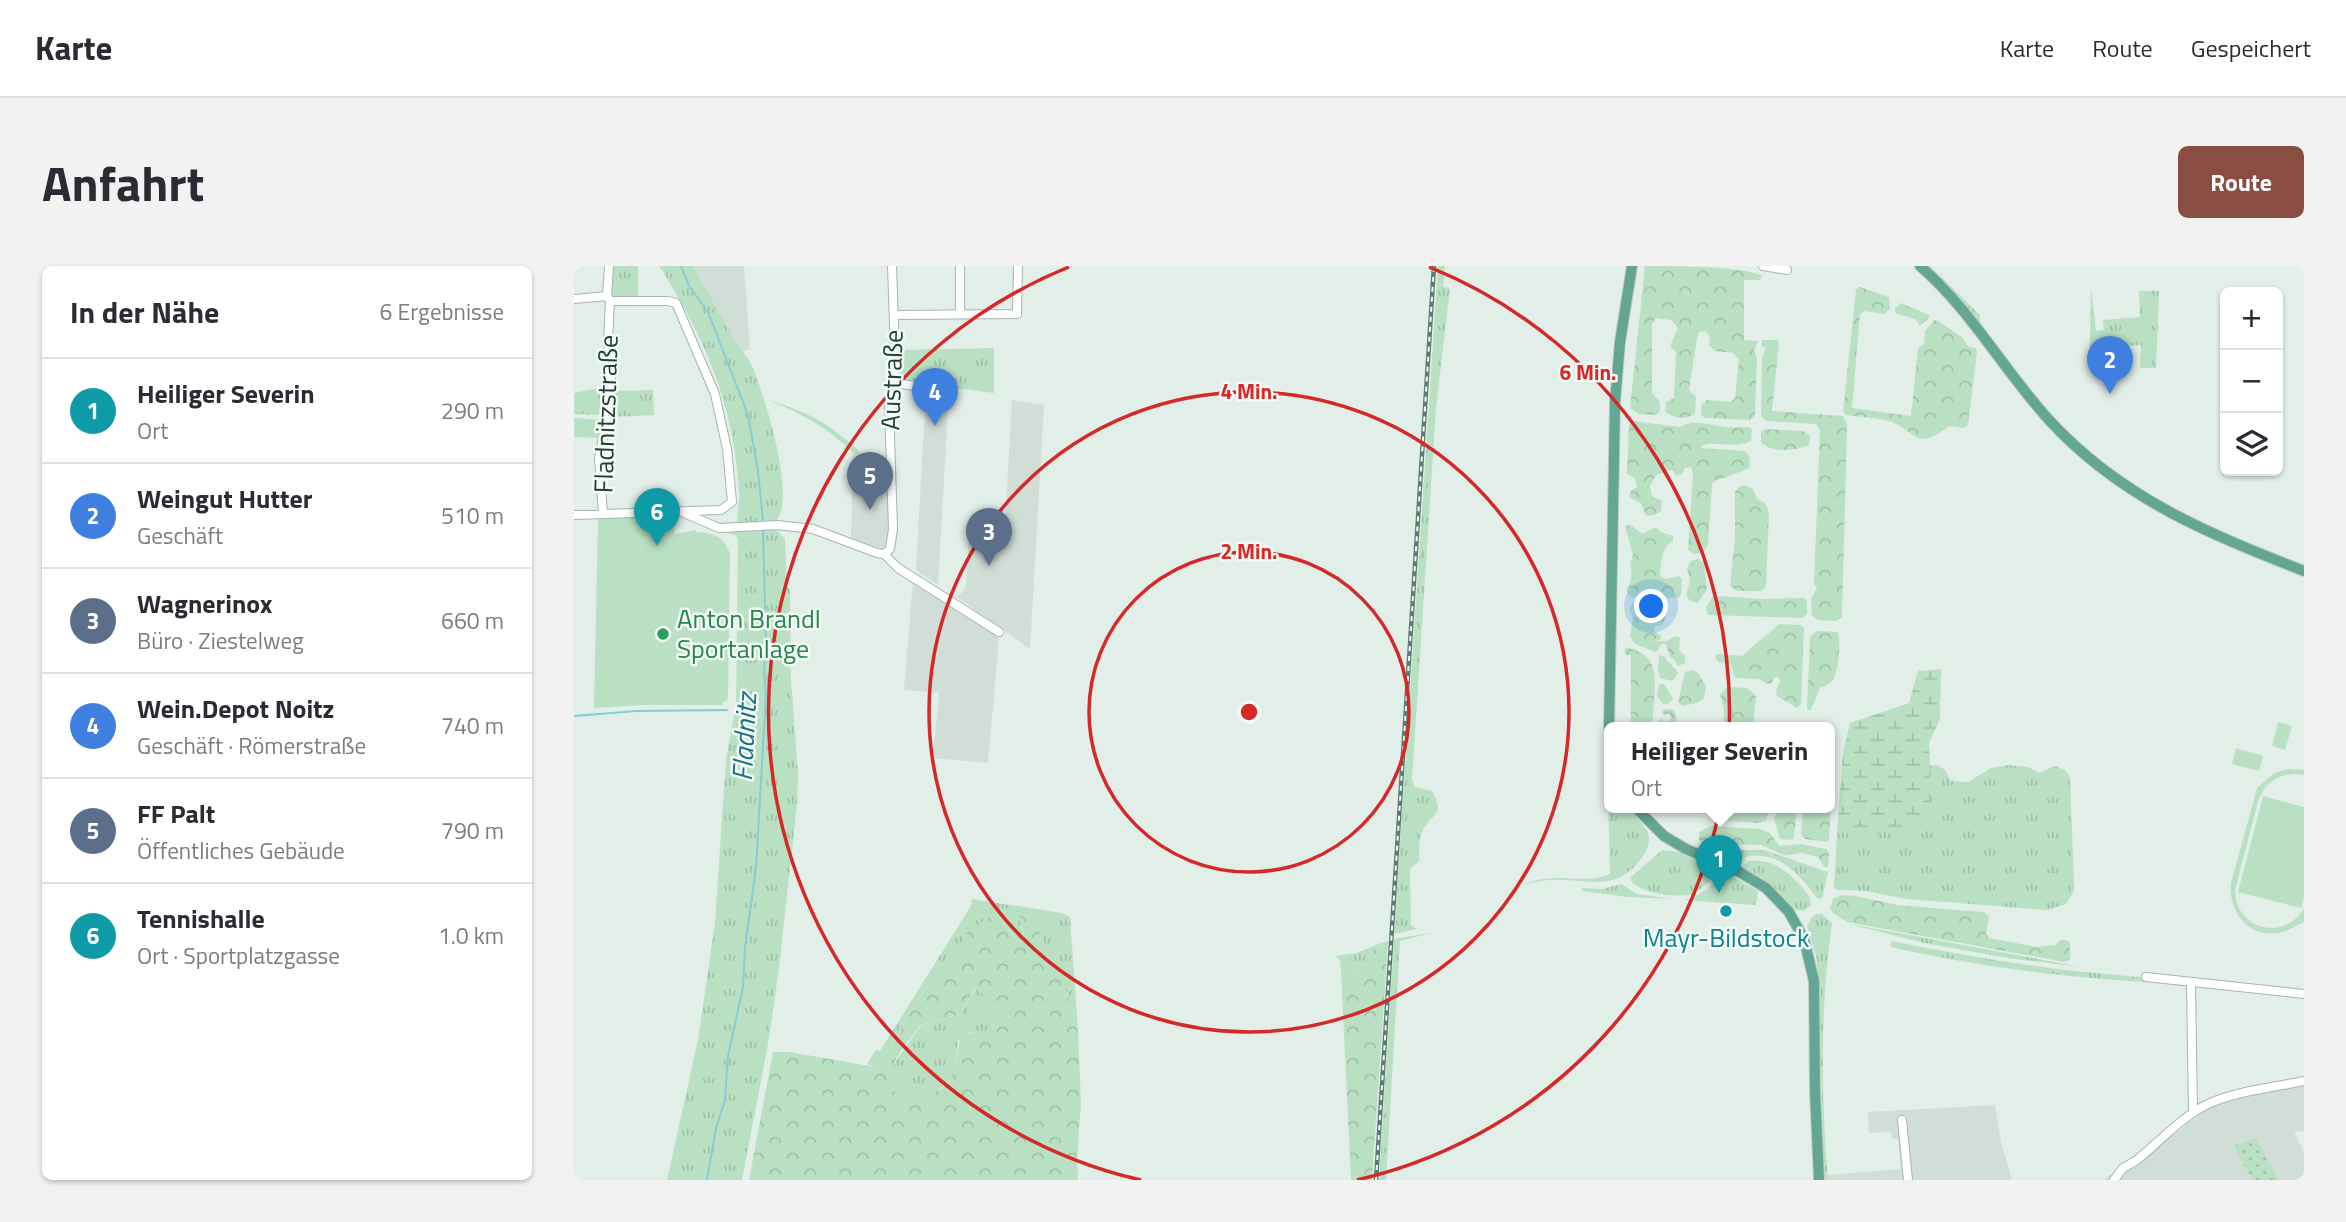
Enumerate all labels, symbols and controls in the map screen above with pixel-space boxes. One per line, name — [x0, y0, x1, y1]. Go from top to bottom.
text: Karte — [35, 23, 112, 73]
text: Karte — [2000, 30, 2054, 66]
text: Route — [2092, 30, 2153, 66]
text: Gespeichert — [2191, 30, 2311, 66]
text: Anfahrt — [42, 145, 204, 220]
button: Route — [2178, 146, 2304, 218]
map controls — [2220, 287, 2283, 476]
button: + — [2220, 287, 2283, 350]
text: In der Nähe — [70, 289, 219, 335]
text: 6 Ergebnisse — [380, 294, 504, 329]
street label: Austraße — [870, 329, 913, 431]
street label: Fladnitzstraße — [583, 334, 628, 494]
pin: 2 — [2087, 336, 2133, 394]
button: − — [2220, 350, 2283, 413]
text: 6 Min. — [1560, 356, 1616, 388]
pin: 4 — [912, 368, 958, 426]
text: Heiliger Severin — [137, 374, 315, 413]
text: 4 Min. — [1221, 375, 1277, 407]
text: 1 — [87, 393, 99, 428]
text: 290 m — [441, 393, 504, 428]
text: Ort — [137, 413, 168, 448]
button: layers — [2220, 413, 2283, 476]
pin: 5 — [847, 452, 893, 510]
text: Weingut Hutter — [137, 479, 312, 518]
pin: 6 — [634, 488, 680, 546]
text: 2 — [87, 498, 99, 533]
text: 510 m — [441, 498, 504, 533]
pin: 3 — [966, 508, 1012, 566]
text: Geschäft — [137, 518, 223, 553]
text: 2 Min. — [1221, 535, 1277, 567]
text: Wagnerinox — [137, 584, 272, 623]
your location — [1634, 589, 1668, 623]
place label: Anton Brandl Sportanlage — [677, 599, 821, 668]
text: 3 — [87, 603, 99, 638]
text: 660 m — [441, 603, 504, 638]
text: Büro · Ziestelweg — [137, 623, 304, 658]
marker: Anton Brandl Sportanlage — [655, 626, 671, 642]
text: Wein.Depot Noitz — [137, 689, 334, 728]
water label: Fladnitz — [720, 690, 767, 782]
centre of rings — [1237, 700, 1261, 724]
text: 4 — [87, 708, 99, 743]
text: 740 m — [441, 708, 504, 743]
popup — [1604, 722, 1835, 813]
text: Geschäft · Römerstraße — [137, 728, 366, 763]
text: Heiliger Severin — [1631, 731, 1808, 770]
text: Ort — [1631, 770, 1662, 805]
text: FF Palt — [137, 794, 215, 833]
text: 5 — [87, 813, 99, 848]
text: 790 m — [441, 813, 504, 848]
text: Öffentliches Gebäude — [137, 833, 345, 868]
pin: 1 — [1696, 835, 1742, 893]
text: Tennishalle — [137, 899, 265, 938]
marker: Mayr-Bildstock — [1718, 903, 1734, 919]
text: 6 — [87, 918, 99, 953]
text: 1.0 km — [438, 918, 504, 953]
place label: Mayr-Bildstock — [1643, 918, 1809, 957]
text: Ort · Sportplatzgasse — [137, 938, 340, 973]

